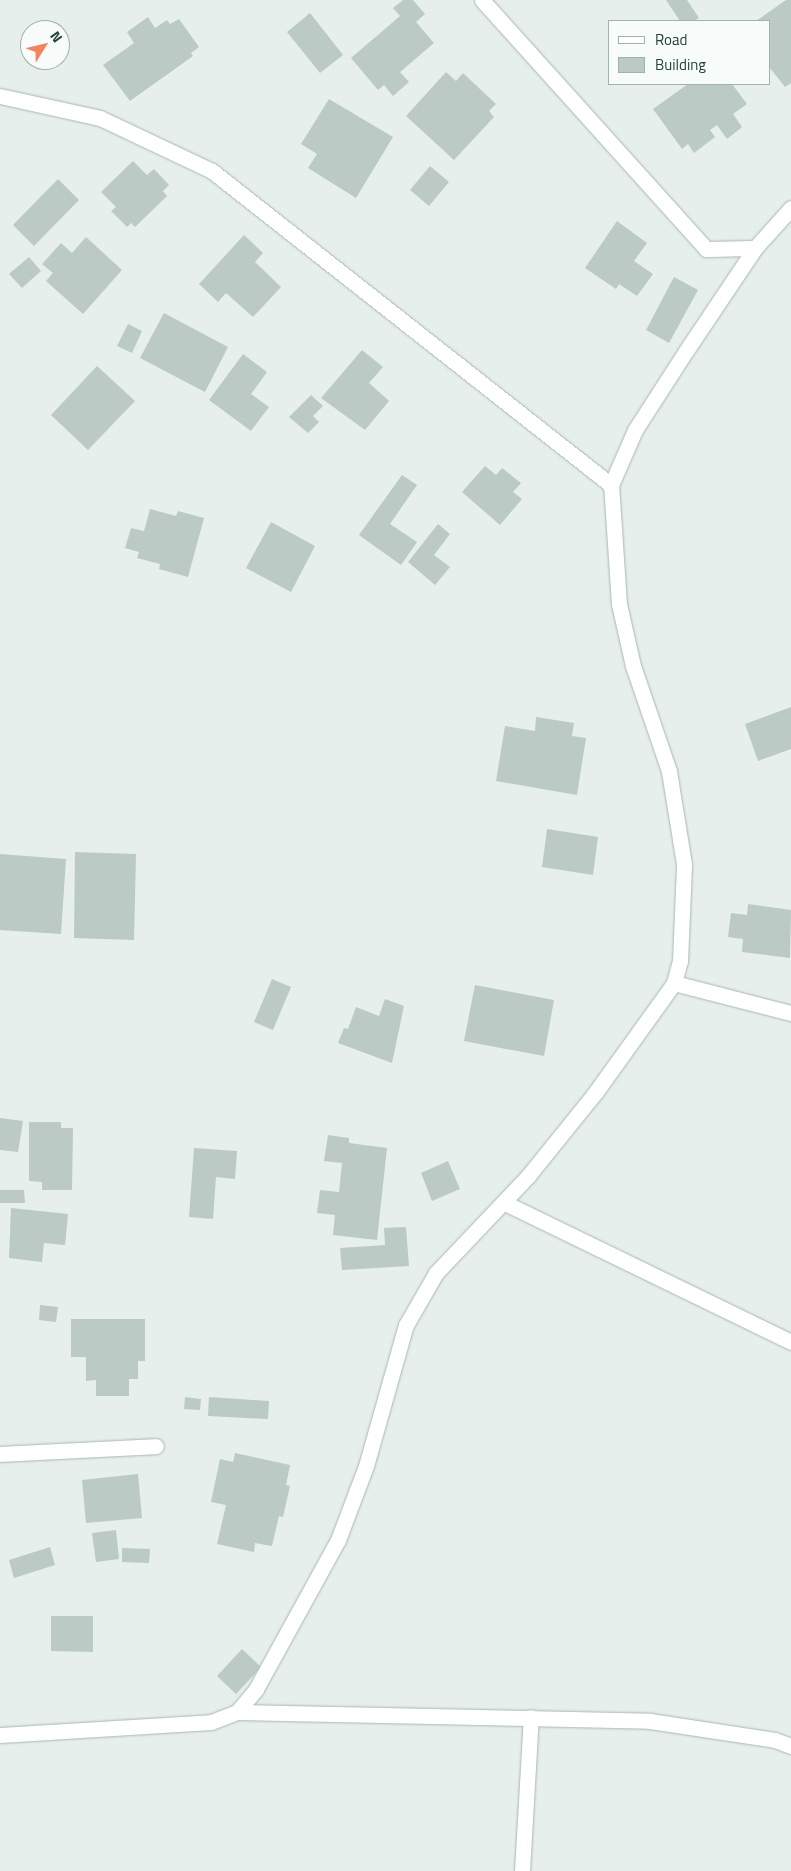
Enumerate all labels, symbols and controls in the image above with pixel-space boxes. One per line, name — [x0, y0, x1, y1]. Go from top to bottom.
north arrow — [20, 20, 70, 70]
legend — [608, 20, 771, 85]
text: N — [45, 26, 68, 47]
text: Road — [655, 28, 687, 51]
text: Building — [655, 53, 706, 76]

